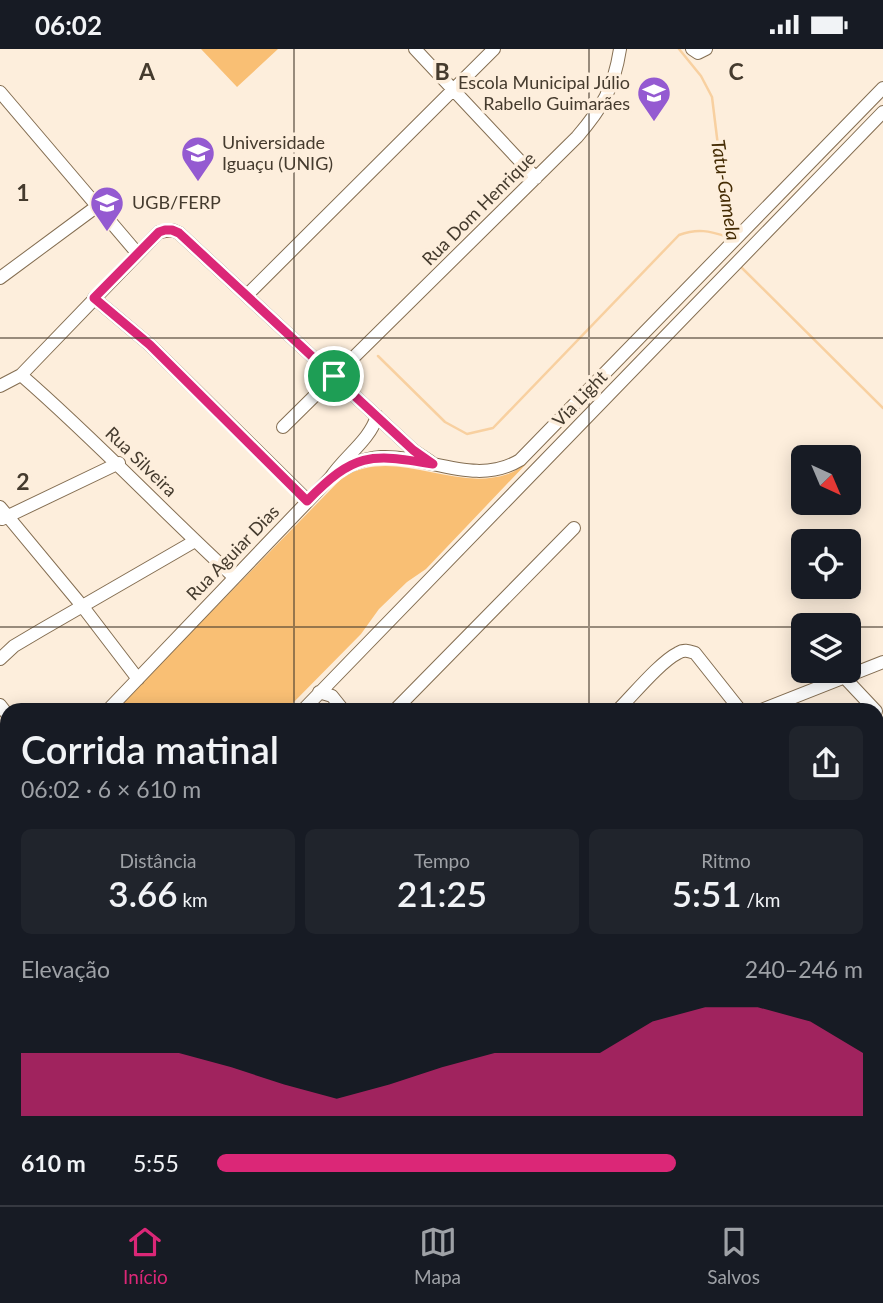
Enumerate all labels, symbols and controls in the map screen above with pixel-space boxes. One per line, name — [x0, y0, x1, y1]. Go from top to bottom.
text: 06:02 — [35, 9, 102, 41]
text: A — [138, 57, 156, 85]
text: B — [434, 57, 450, 85]
text: C — [728, 57, 744, 85]
place label: Escola Municipal Júlio Rabello Guimarães — [458, 71, 630, 114]
school or university icon: Escola Municipal Júlio Rabello Guimarães — [635, 74, 673, 123]
place label: Universidade Iguaçu (UNIG) — [222, 131, 333, 174]
school or university icon: Universidade Iguaçu (UNIG) — [179, 134, 217, 183]
water label: Tatu-Gamela — [707, 138, 746, 242]
street label: Rua Dom Henrique — [417, 147, 540, 270]
text: 1 — [16, 178, 30, 206]
school or university icon: UGB/FERP — [88, 184, 126, 233]
place label: UGB/FERP — [132, 191, 221, 213]
pin — [304, 346, 364, 406]
icon: arrive — [315, 357, 353, 395]
street label: Via Light — [547, 365, 612, 431]
street label: Rua Silveira — [101, 422, 182, 501]
north arrow — [791, 445, 861, 515]
map controls — [791, 445, 861, 683]
text: 2 — [16, 467, 30, 495]
street label: Rua Aguiar Dias — [181, 500, 283, 605]
button: locate — [791, 529, 861, 599]
button: layers — [791, 613, 861, 683]
text: Corrida matinal — [21, 726, 279, 772]
button: share — [789, 726, 863, 800]
text: 06:02 · 6 × 610 m — [21, 775, 201, 803]
text: Distância — [120, 849, 196, 872]
text: Tempo — [414, 849, 470, 872]
text: Ritmo — [701, 849, 751, 872]
text: 3.66 — [108, 872, 178, 914]
text: 21:25 — [397, 872, 487, 914]
text: 5:51 — [672, 872, 742, 914]
text: km — [178, 888, 208, 911]
text: /km — [742, 888, 780, 911]
text: Elevação — [21, 955, 110, 983]
text: 240–246 m — [745, 955, 863, 983]
text: 610 m — [21, 1149, 86, 1177]
text: 5:55 — [133, 1149, 179, 1177]
tab: Início — [123, 1223, 168, 1288]
tab: Mapa — [414, 1223, 461, 1288]
tab: Salvos — [707, 1223, 760, 1288]

